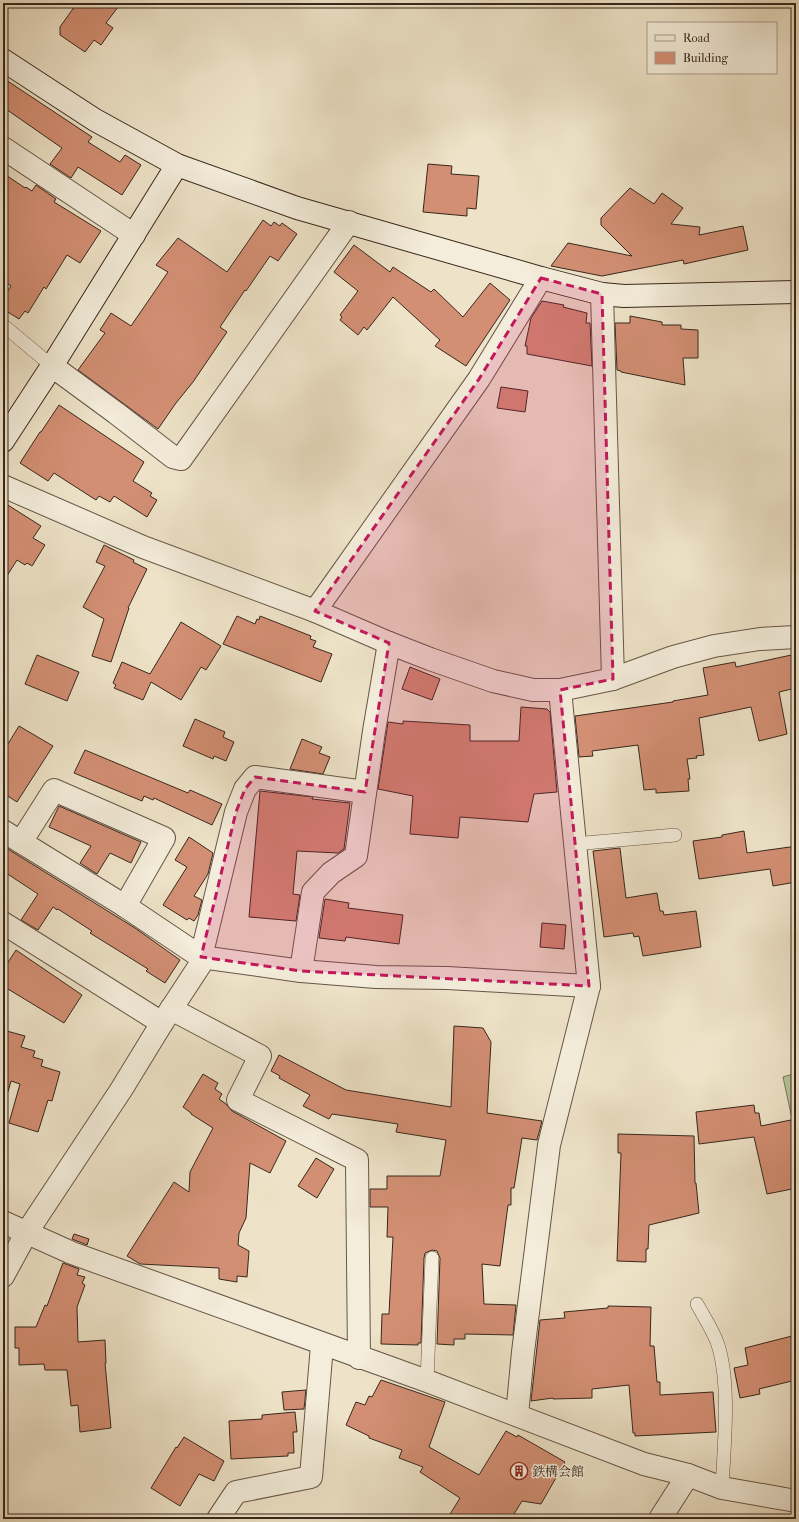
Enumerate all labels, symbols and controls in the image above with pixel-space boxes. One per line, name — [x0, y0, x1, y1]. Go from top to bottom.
legend — [647, 22, 777, 74]
text: Road — [683, 31, 710, 45]
text: Building — [683, 51, 728, 65]
building icon: 鉄構会館 — [509, 1461, 529, 1481]
place label: 鉄構会館 — [532, 1464, 584, 1479]

